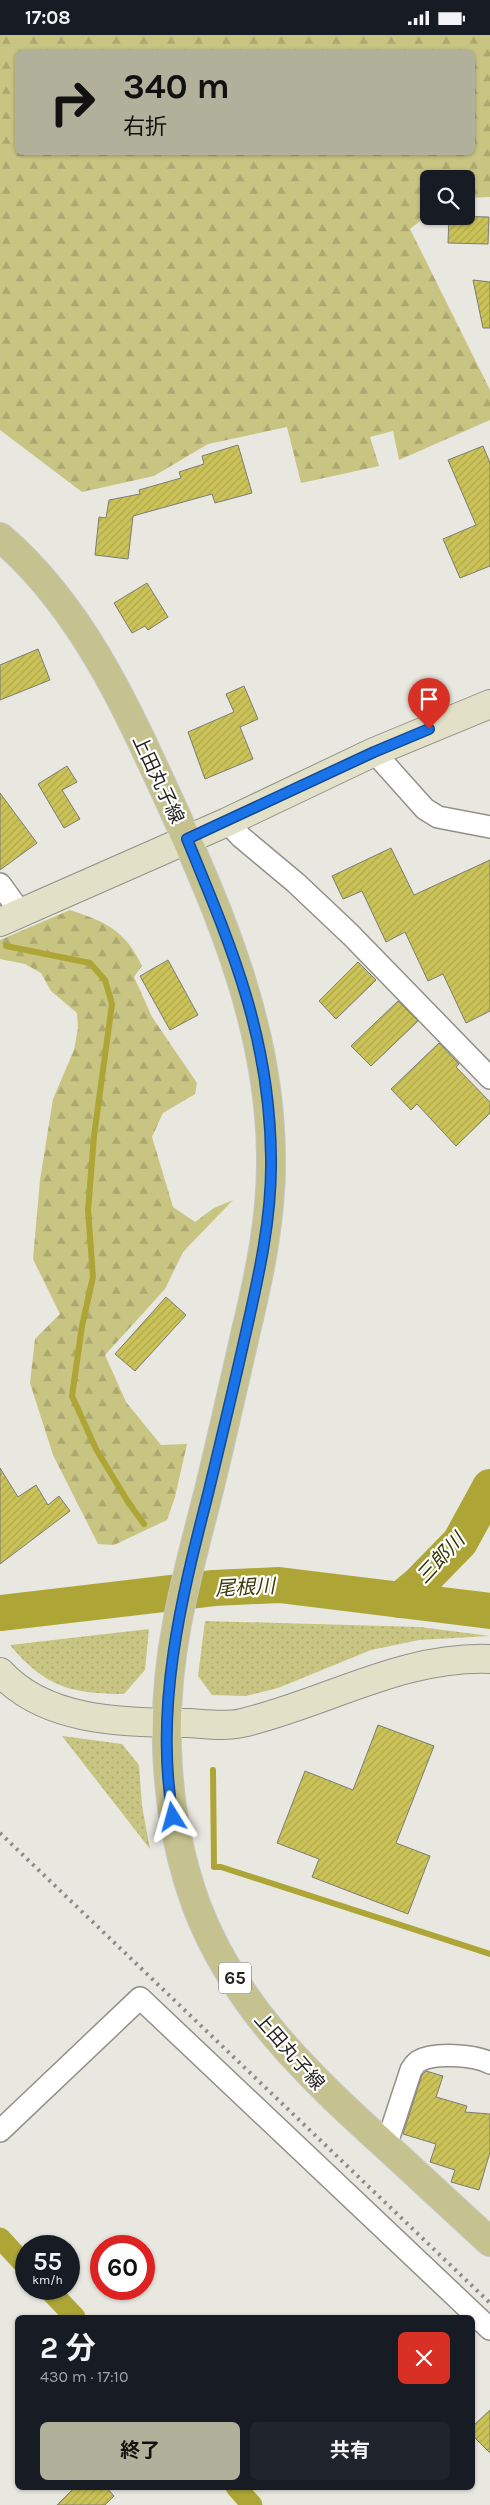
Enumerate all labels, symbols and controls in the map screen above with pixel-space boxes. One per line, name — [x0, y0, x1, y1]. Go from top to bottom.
text: 17:08 — [25, 7, 71, 29]
text: 340 m — [123, 66, 230, 107]
icon: right — [40, 70, 105, 135]
text: 右折 — [123, 114, 167, 140]
map controls — [420, 170, 475, 225]
button: search — [420, 170, 475, 225]
pin — [408, 678, 450, 729]
icon: arrive — [415, 685, 443, 713]
street label: 上田丸子線 — [128, 732, 188, 827]
water label: 三郎川 — [411, 1527, 471, 1588]
water label: 尾根川 — [214, 1574, 278, 1601]
position arrow — [146, 1790, 198, 1842]
road number: 65 — [219, 1963, 251, 1994]
street label: 上田丸子線 — [250, 2009, 329, 2095]
speed limit sign: 60 — [90, 2235, 155, 2300]
text: 55 — [33, 2247, 62, 2276]
text: km/h — [32, 2273, 63, 2287]
text: 2 分 — [40, 2330, 96, 2366]
button: close — [398, 2332, 450, 2384]
text: 430 m · 17:10 — [40, 2367, 128, 2386]
button: 終了 — [40, 2422, 240, 2480]
button: 共有 — [250, 2422, 450, 2480]

